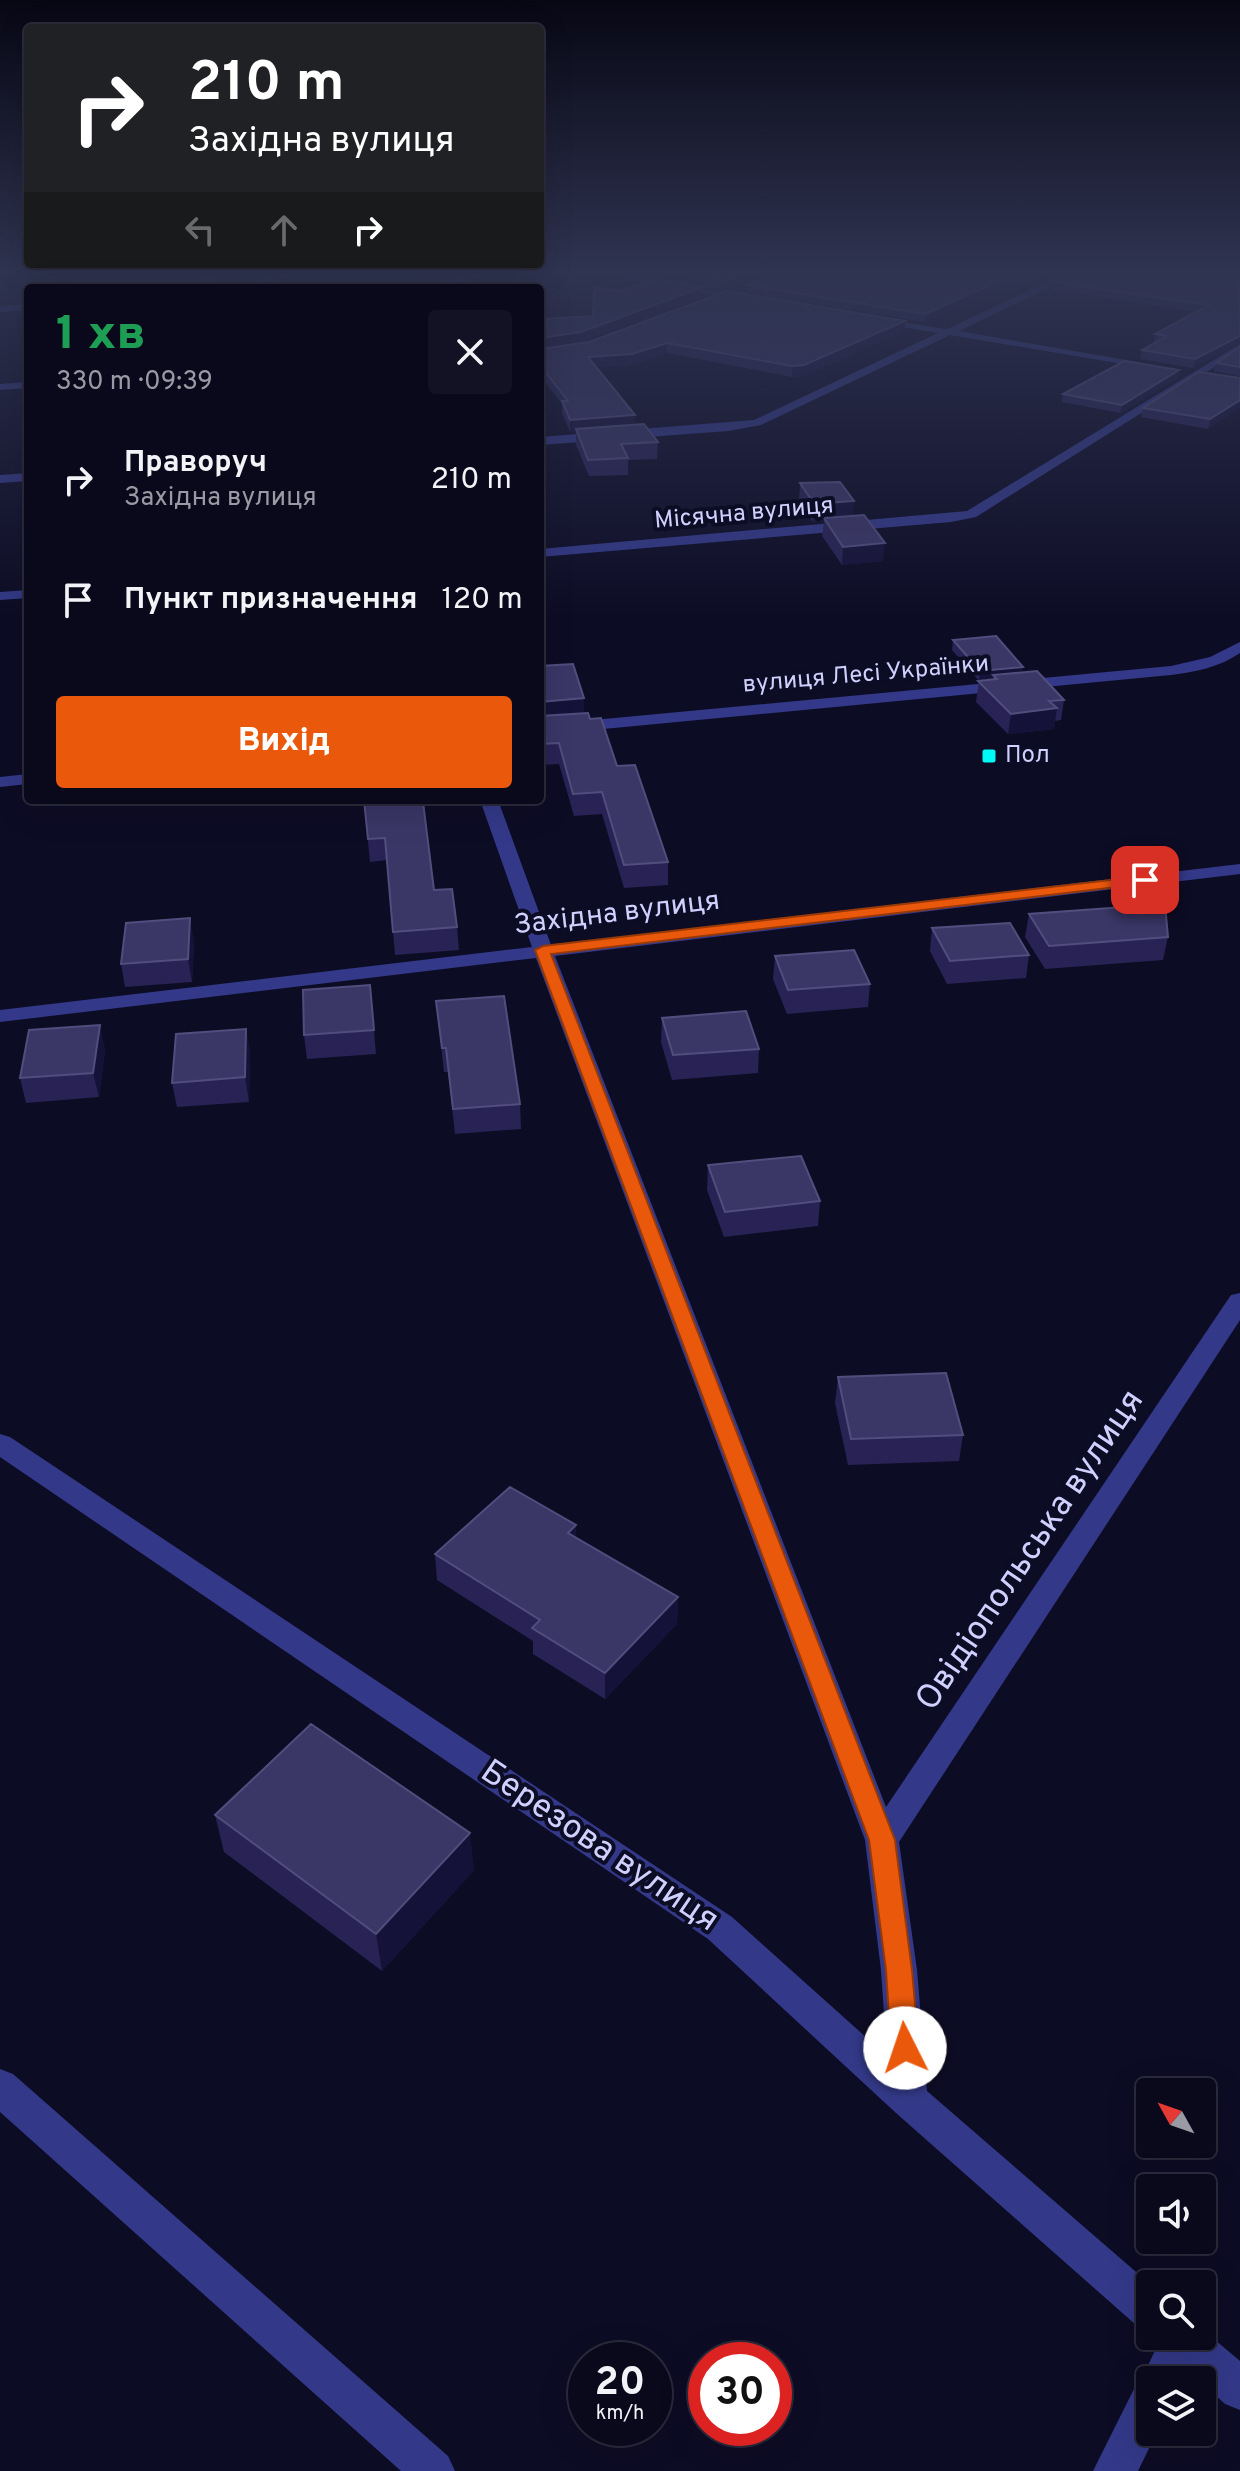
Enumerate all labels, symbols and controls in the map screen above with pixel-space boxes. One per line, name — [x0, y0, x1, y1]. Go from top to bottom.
text: 210 m — [188, 50, 345, 120]
icon: right — [56, 56, 160, 160]
text: Західна вулиця — [188, 119, 455, 165]
icon: left — [178, 208, 222, 252]
icon: ahead — [262, 208, 306, 252]
icon: right — [346, 208, 390, 252]
text: 1 хв — [56, 306, 146, 366]
button: close — [428, 310, 512, 394]
text: 330 m · 09:39 — [56, 366, 213, 399]
text: Праворуч — [124, 445, 267, 482]
icon: right — [56, 458, 100, 502]
text: 210 m — [431, 462, 512, 499]
text: Західна вулиця — [124, 482, 317, 515]
street label: Місячна вулиця — [653, 491, 835, 537]
icon: arrive — [56, 578, 100, 622]
text: Пункт призначення — [124, 582, 417, 619]
text: 120 m — [441, 582, 523, 619]
street label: вулиця Лесі Українки — [742, 649, 990, 701]
button: Вихід — [56, 696, 512, 788]
place label: Пол — [1005, 741, 1050, 771]
marker: Пол — [980, 747, 998, 765]
pin — [1111, 846, 1179, 914]
icon: arrive — [1123, 858, 1167, 902]
street label: Західна вулиця — [512, 883, 722, 945]
street label: Овідіопольська вулиця — [907, 1382, 1155, 1720]
street label: Березова вулиця — [472, 1751, 726, 1943]
position arrow — [863, 2006, 947, 2090]
north arrow — [1136, 2078, 1216, 2158]
map controls — [1136, 2078, 1216, 2446]
button: sound — [1136, 2174, 1216, 2254]
button: search — [1136, 2270, 1216, 2350]
speed limit sign: 30 — [688, 2342, 792, 2446]
text: 20 — [595, 2359, 645, 2409]
button: layers — [1136, 2366, 1216, 2446]
text: km/h — [596, 2401, 644, 2427]

